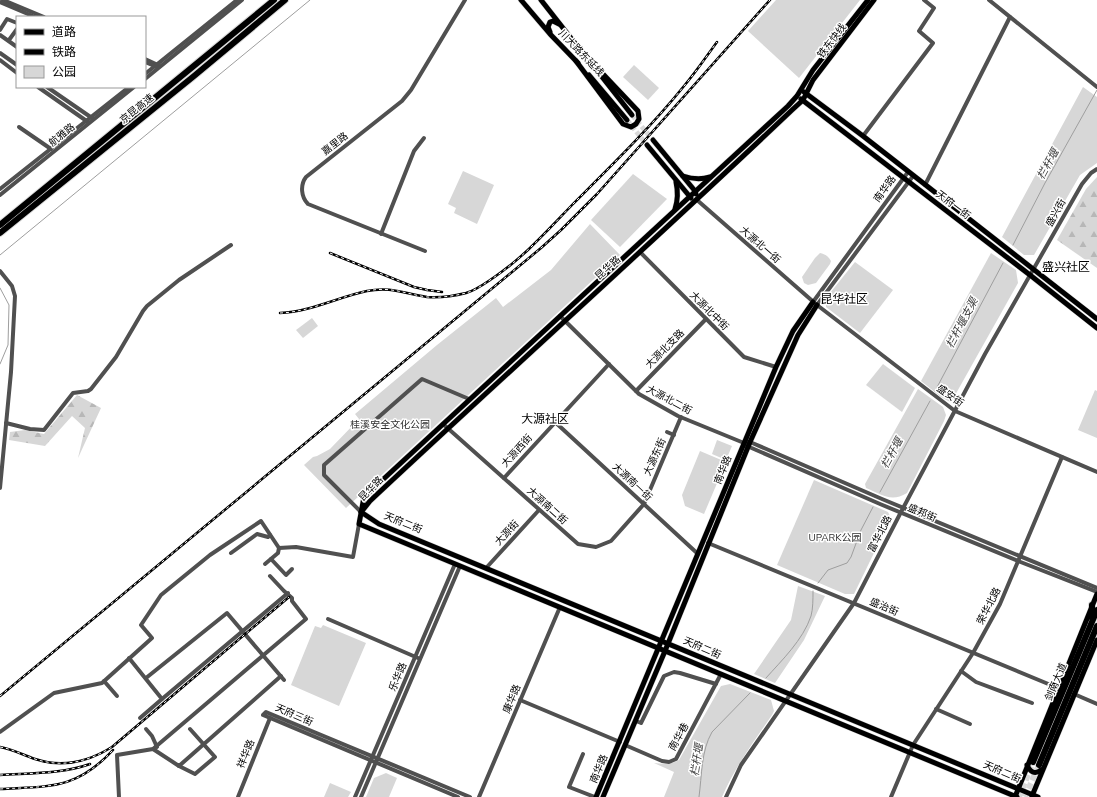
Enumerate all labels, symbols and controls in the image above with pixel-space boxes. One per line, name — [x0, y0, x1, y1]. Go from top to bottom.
legend — [16, 16, 146, 88]
street label: 铁东快线 — [814, 21, 850, 61]
text: 道路 — [52, 24, 76, 40]
street label: 川大路东延线 — [555, 27, 607, 79]
text: 铁路 — [52, 44, 76, 60]
text: 公园 — [52, 64, 76, 80]
street label: 京昆高速 — [117, 91, 157, 127]
street label: 航雅路 — [46, 120, 78, 150]
street label: 嘉里路 — [319, 129, 351, 159]
water label: 栏杆堰 — [1033, 144, 1064, 182]
street label: 南华路 — [871, 173, 899, 205]
street label: 天府一街 — [933, 187, 973, 223]
street label: 盛兴街 — [1043, 196, 1069, 230]
street label: 大源北一街 — [737, 223, 783, 267]
street label: 昆华路 — [592, 253, 624, 283]
district label: 盛兴社区 — [1042, 259, 1090, 275]
street label: 大源北中街 — [686, 288, 732, 334]
district label: 昆华社区 — [820, 291, 868, 307]
water label: 栏杆堰支渠 — [942, 293, 982, 351]
street label: 大源北支路 — [642, 326, 688, 372]
street label: 大源北二街 — [644, 382, 694, 418]
street label: 盛安街 — [934, 382, 966, 410]
district label: 大源社区 — [521, 411, 569, 427]
park label: 桂溪安全文化公园 — [350, 418, 430, 432]
street label: 大源西街 — [498, 431, 536, 471]
water label: 栏杆堰 — [877, 433, 908, 471]
street label: 大源东街 — [640, 436, 670, 478]
street label: 南华路 — [711, 453, 735, 487]
street label: 大源南一街 — [609, 460, 655, 504]
street label: 昆华路 — [356, 473, 386, 505]
street label: 大源南二街 — [524, 484, 570, 528]
street label: 盛邦街 — [905, 501, 939, 525]
street label: 天府二街 — [382, 509, 424, 537]
street label: 富华北路 — [865, 513, 895, 555]
street label: 大源街 — [492, 517, 522, 549]
park label: UPARK公园 — [808, 531, 862, 545]
street label: 荣华北路 — [974, 585, 1004, 627]
street label: 盛治街 — [867, 595, 901, 619]
street label: 天府二街 — [681, 634, 723, 662]
street label: 乐华路 — [386, 660, 410, 694]
street label: 剑南大道 — [1042, 661, 1070, 703]
street label: 康华路 — [500, 682, 524, 716]
street label: 天府三街 — [273, 701, 315, 729]
street label: 南华巷 — [666, 720, 692, 754]
street label: 祥华路 — [234, 737, 258, 771]
water label: 栏杆堰 — [687, 741, 707, 777]
street label: 南华路 — [587, 752, 611, 786]
street label: 天府二街 — [981, 758, 1023, 786]

